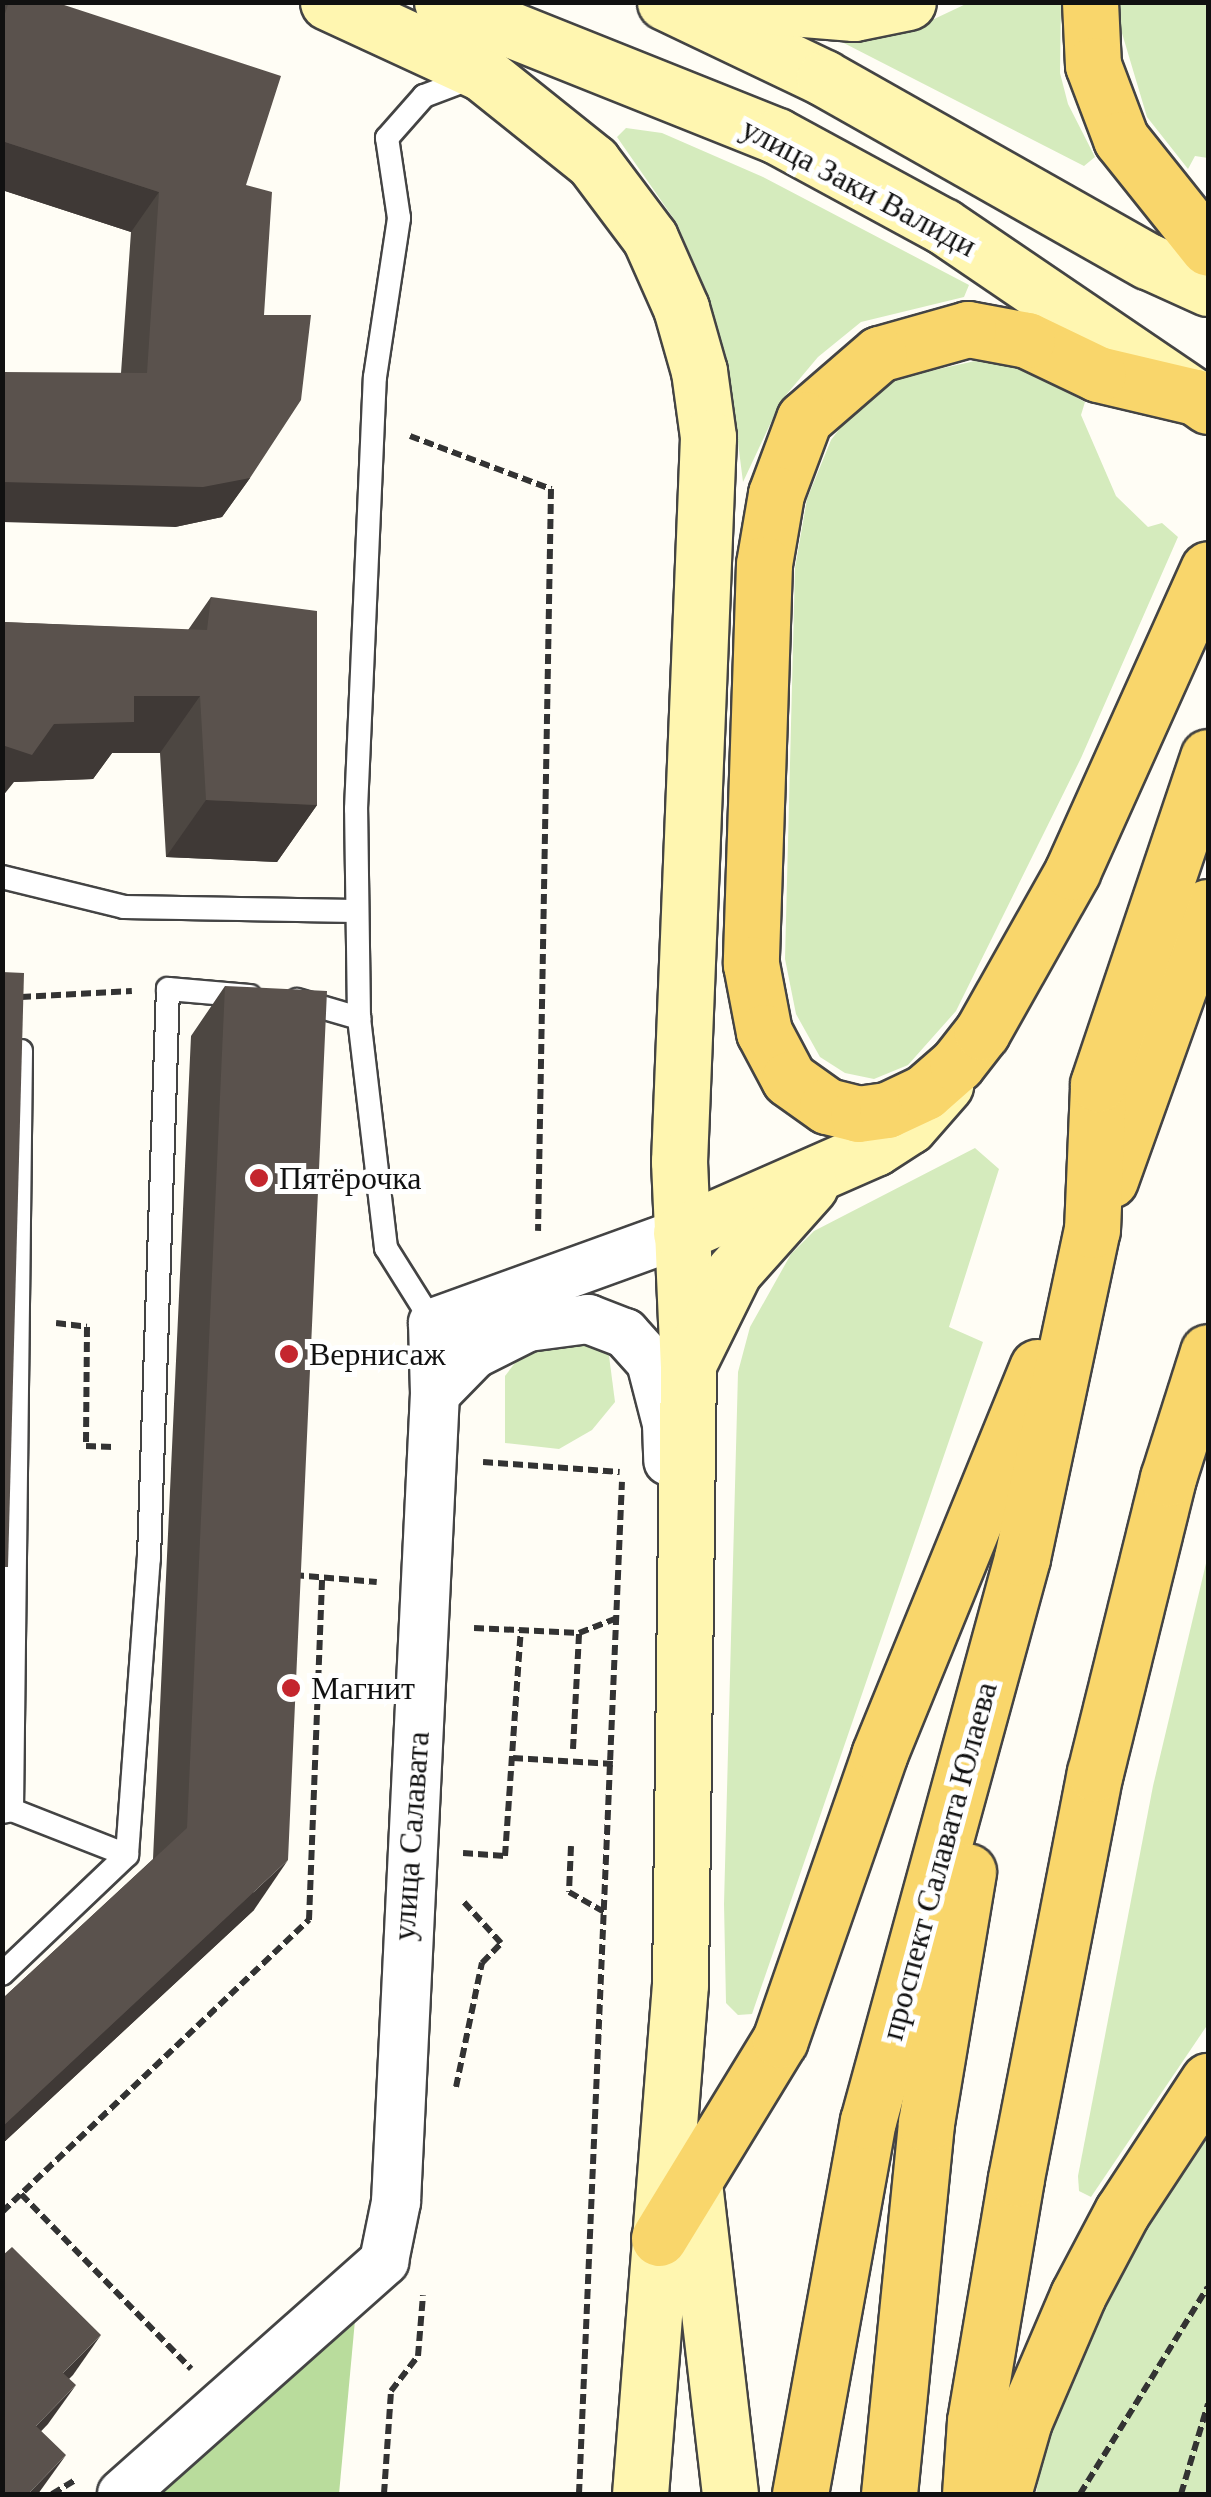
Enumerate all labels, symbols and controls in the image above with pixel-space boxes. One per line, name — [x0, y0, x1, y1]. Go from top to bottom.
street label: улица Заки Валиди — [735, 109, 983, 265]
place label: Пятёрочка — [279, 1159, 422, 1197]
marker: Пятёрочка — [248, 1167, 270, 1189]
place label: Вернисаж — [309, 1335, 446, 1373]
marker: Вернисаж — [278, 1343, 300, 1365]
place label: Магнит — [311, 1669, 415, 1707]
marker: Магнит — [280, 1677, 302, 1699]
street label: проспект Салавата Юлаева — [873, 1678, 1005, 2044]
street label: улица Салавата — [385, 1730, 437, 1942]

